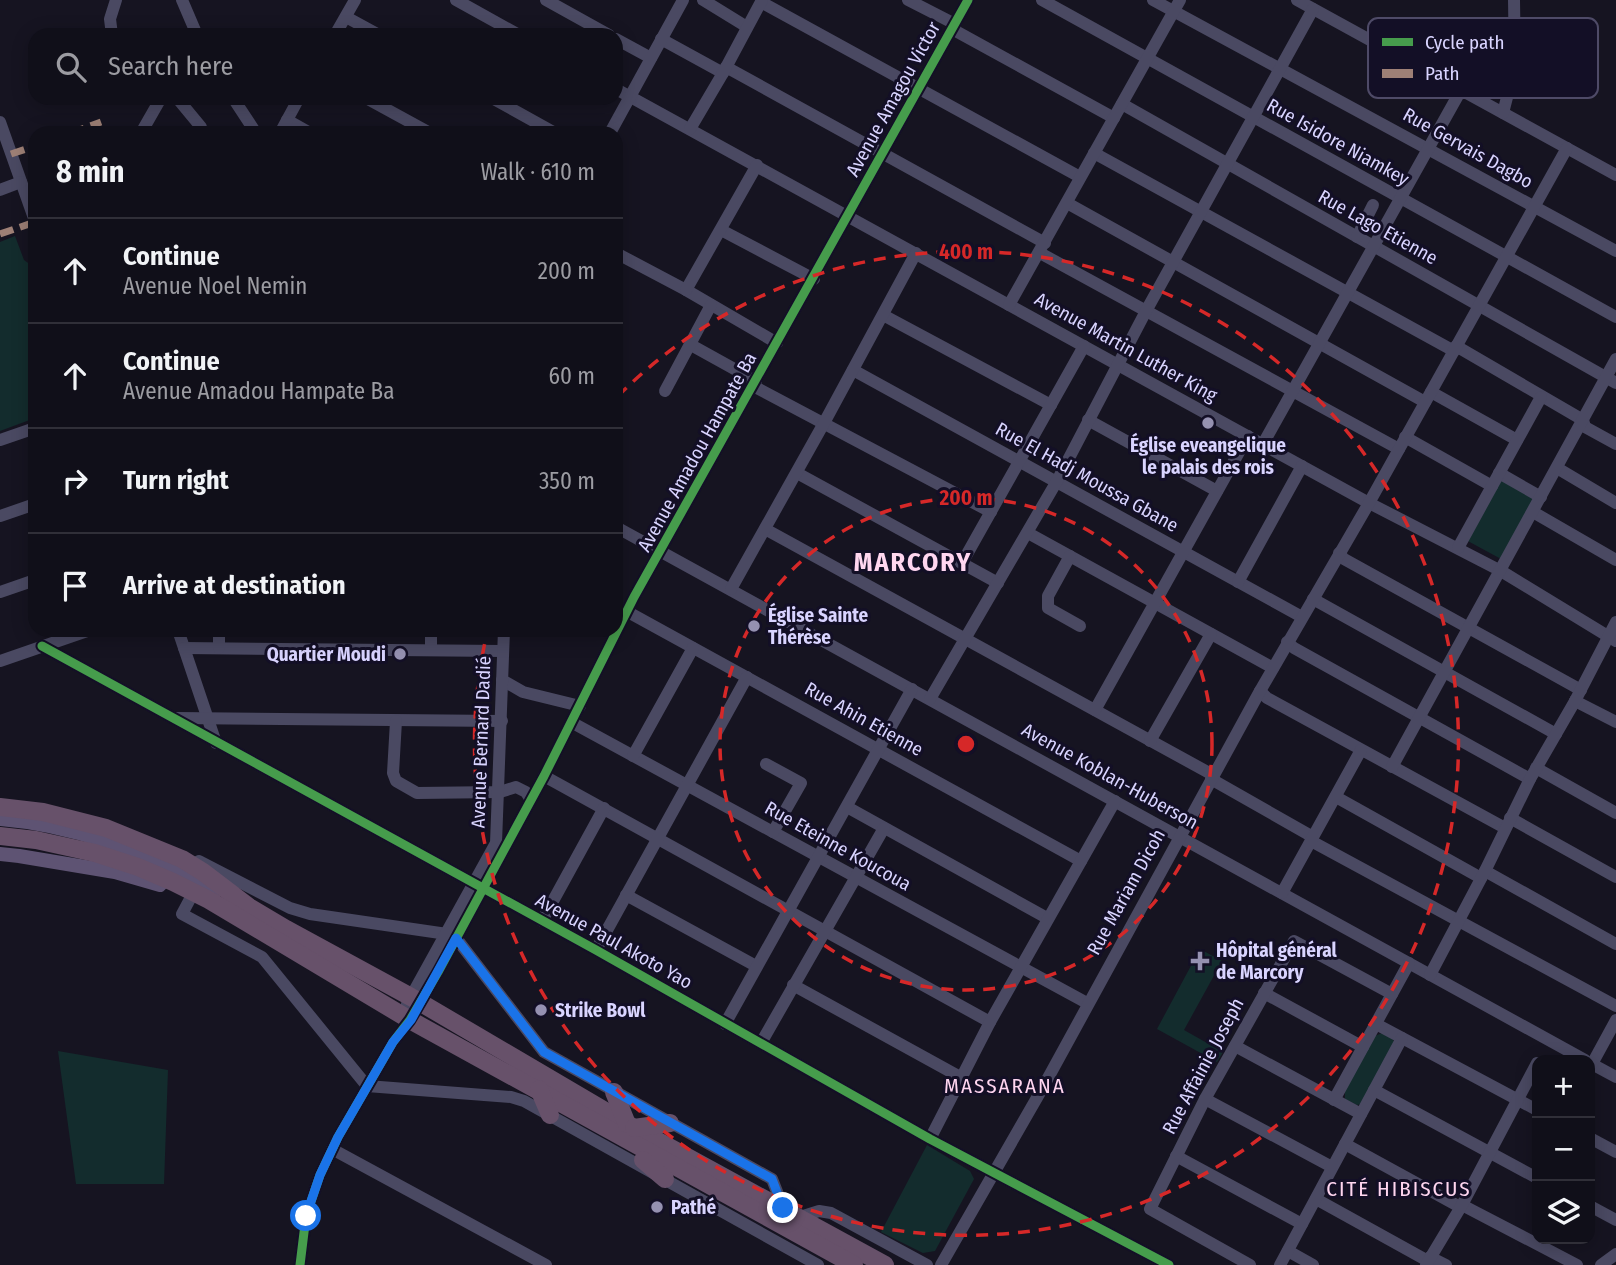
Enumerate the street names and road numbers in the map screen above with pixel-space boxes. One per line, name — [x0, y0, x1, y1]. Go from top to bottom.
street label: Avenue Amagou Victor — [841, 17, 945, 180]
street label: Rue Isidore Niamkey — [1263, 93, 1413, 191]
street label: Rue Gervais Dagbo — [1399, 103, 1537, 193]
street label: Rue Lago Etienne — [1314, 185, 1442, 269]
street label: Avenue Martin Luther King — [1031, 287, 1221, 407]
street label: Avenue Amadou Hampate Ba — [633, 348, 761, 556]
street label: Rue El Hadj Moussa Gbane — [992, 417, 1182, 537]
street label: Avenue Bernard Dadié — [466, 655, 496, 829]
street label: Rue Ahin Etienne — [801, 677, 927, 761]
street label: Avenue Koblan-Huberson — [1018, 718, 1202, 834]
street label: Rue Eteinne Koucoua — [761, 796, 915, 896]
street label: Rue Mariam Dicoh — [1082, 825, 1170, 959]
street label: Avenue Paul Akoto Yao — [532, 888, 696, 994]
street label: Rue Affainie Joseph — [1157, 994, 1249, 1138]

